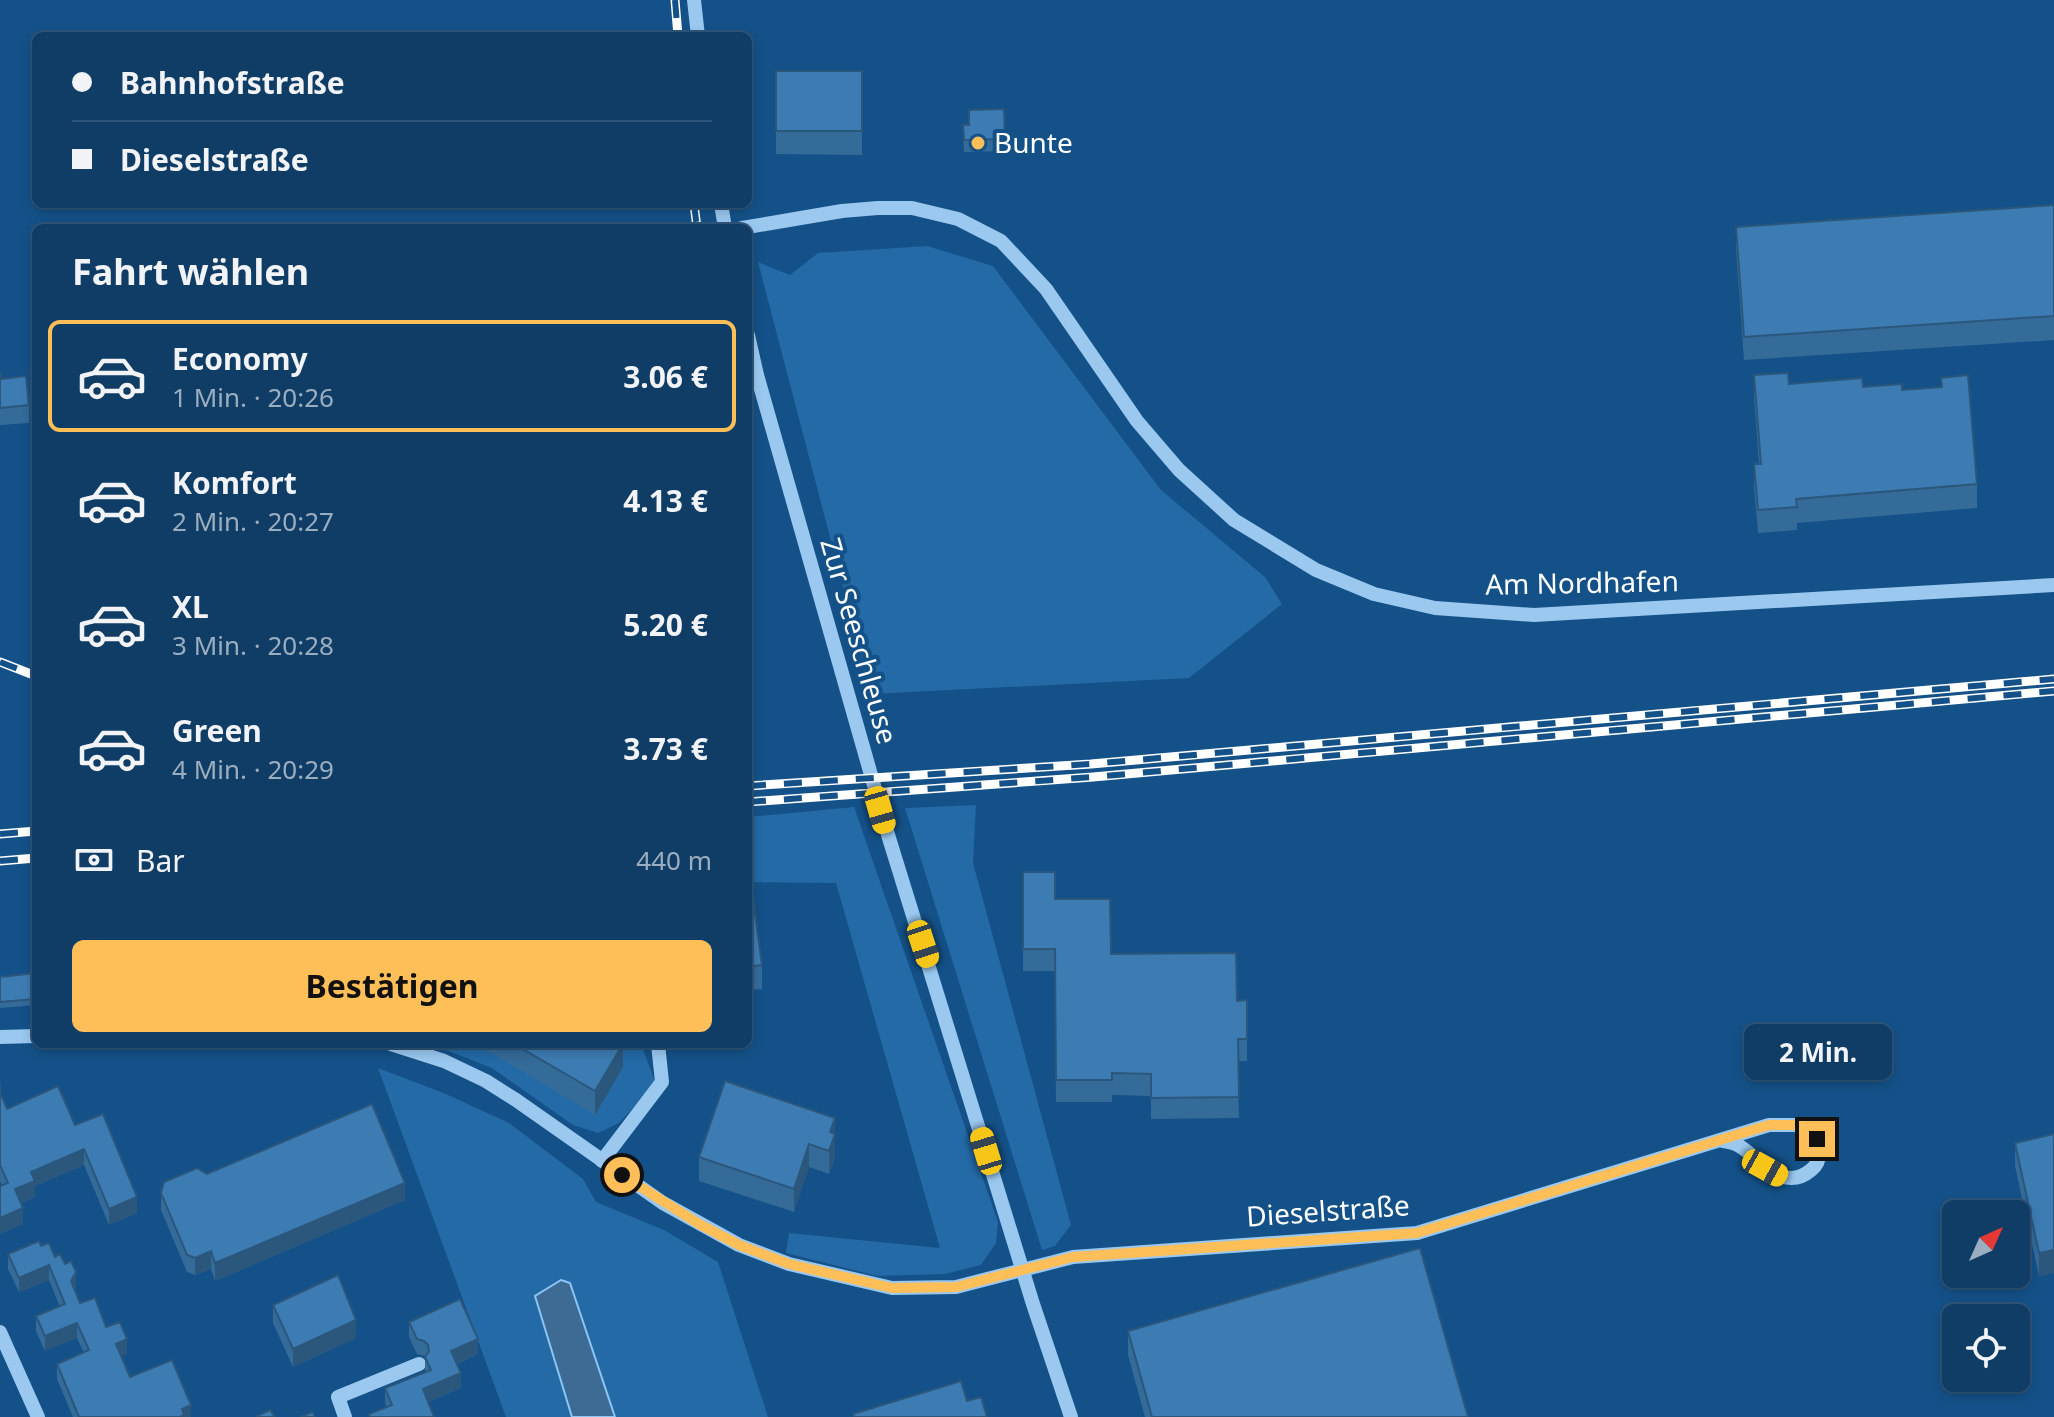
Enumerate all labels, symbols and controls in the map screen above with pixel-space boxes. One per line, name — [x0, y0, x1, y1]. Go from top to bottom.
text: Bahnhofstraße — [120, 62, 345, 103]
place label: Bunte — [994, 123, 1073, 161]
marker: Bunte — [969, 134, 987, 152]
text: Dieselstraße — [120, 139, 309, 180]
text: Fahrt wählen — [72, 247, 309, 296]
text: Economy — [172, 338, 308, 379]
icon: car — [76, 340, 148, 412]
text: 3.06 € — [623, 356, 708, 397]
text: 1 Min. · 20:26 — [172, 379, 334, 415]
text: Komfort — [172, 462, 297, 503]
icon: car — [76, 464, 148, 536]
text: 4.13 € — [623, 480, 708, 521]
text: 2 Min. · 20:27 — [172, 503, 334, 539]
street label: Zur Seeschleuse — [812, 533, 908, 748]
street label: Am Nordhafen — [1485, 561, 1679, 603]
text: XL — [172, 586, 209, 627]
icon: car — [76, 588, 148, 660]
text: 5.20 € — [623, 604, 708, 645]
text: 3 Min. · 20:28 — [172, 627, 334, 663]
text: Green — [172, 710, 262, 751]
icon: car — [76, 712, 148, 784]
text: 3.73 € — [623, 728, 708, 769]
text: 4 Min. · 20:29 — [172, 751, 334, 787]
car — [862, 784, 898, 836]
icon: cash — [72, 838, 116, 882]
text: Bar — [136, 840, 185, 881]
text: 440 m — [636, 842, 712, 878]
car — [904, 917, 942, 971]
button: Bestätigen — [72, 940, 712, 1032]
callout: 2 Min. — [1743, 1023, 1891, 1079]
text: 2 Min. — [1779, 1034, 1857, 1070]
route end — [1799, 1121, 1835, 1157]
car — [968, 1125, 1004, 1177]
car — [1738, 1146, 1792, 1190]
route start — [604, 1157, 640, 1193]
street label: Dieselstraße — [1245, 1185, 1411, 1235]
north arrow — [1942, 1200, 2030, 1288]
map controls — [1942, 1200, 2030, 1392]
button: locate — [1942, 1304, 2030, 1392]

